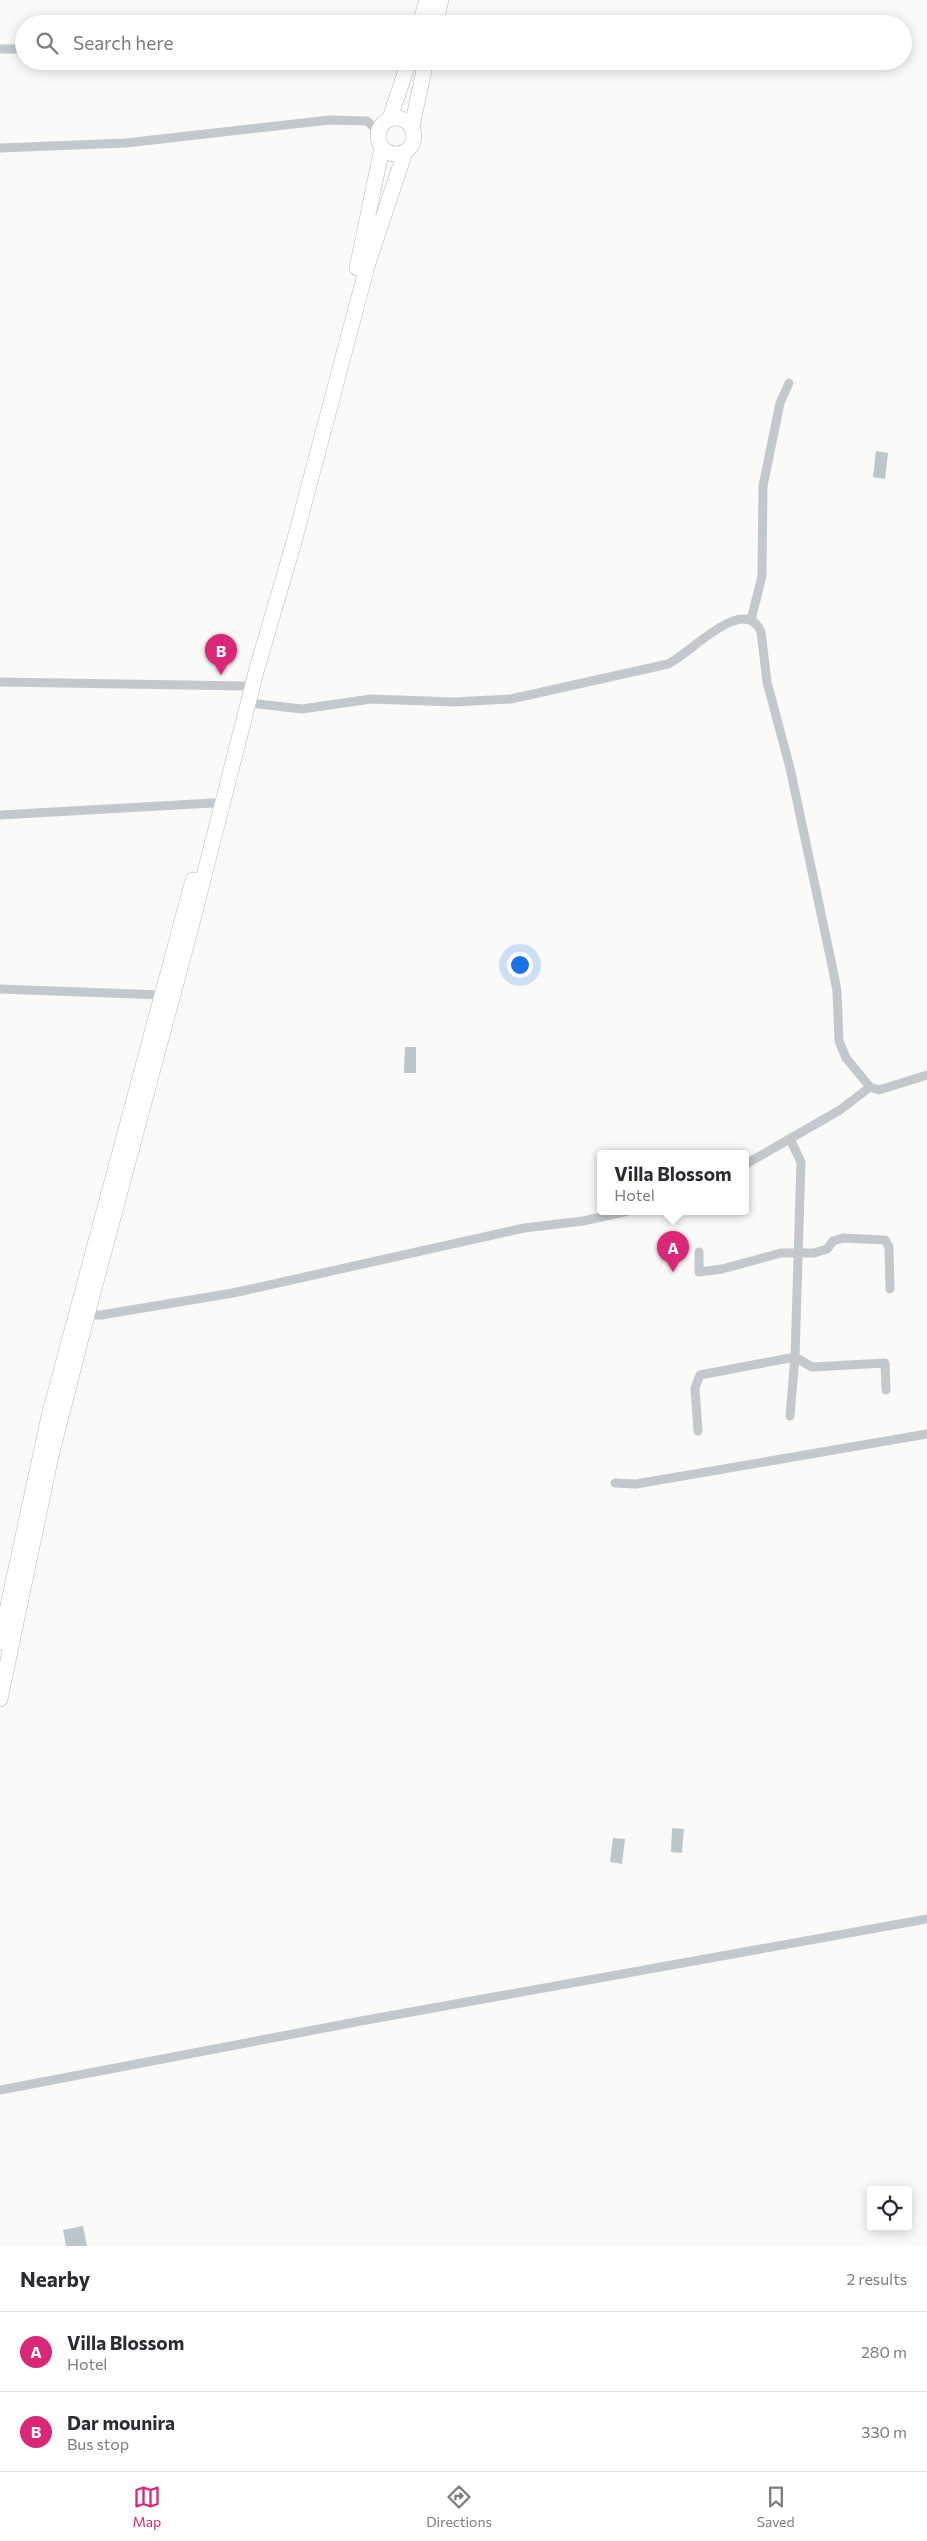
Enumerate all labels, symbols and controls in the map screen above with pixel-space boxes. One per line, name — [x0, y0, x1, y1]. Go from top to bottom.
search box — [15, 15, 912, 70]
icon: search — [33, 29, 61, 57]
text: Search here — [73, 31, 173, 54]
pin: B — [205, 634, 237, 675]
your location — [507, 952, 533, 978]
popup — [597, 1150, 749, 1215]
text: Villa Blossom — [614, 1162, 732, 1185]
text: Hotel — [614, 1185, 655, 1204]
pin: A — [657, 1231, 689, 1272]
map controls — [867, 2186, 912, 2231]
button: locate — [867, 2186, 912, 2231]
text: Nearby — [20, 2266, 90, 2291]
text: 2 results — [846, 2269, 907, 2288]
text: Villa Blossom — [67, 2331, 184, 2354]
text: A — [30, 2342, 42, 2361]
text: 280 m — [861, 2342, 907, 2361]
text: Hotel — [67, 2354, 107, 2373]
text: Dar mounira — [67, 2411, 175, 2434]
text: B — [31, 2422, 41, 2441]
text: 330 m — [861, 2422, 907, 2441]
text: Bus stop — [67, 2434, 129, 2453]
tab: Map — [132, 2483, 161, 2530]
tab: Directions — [426, 2483, 492, 2530]
tab: Saved — [757, 2483, 795, 2530]

